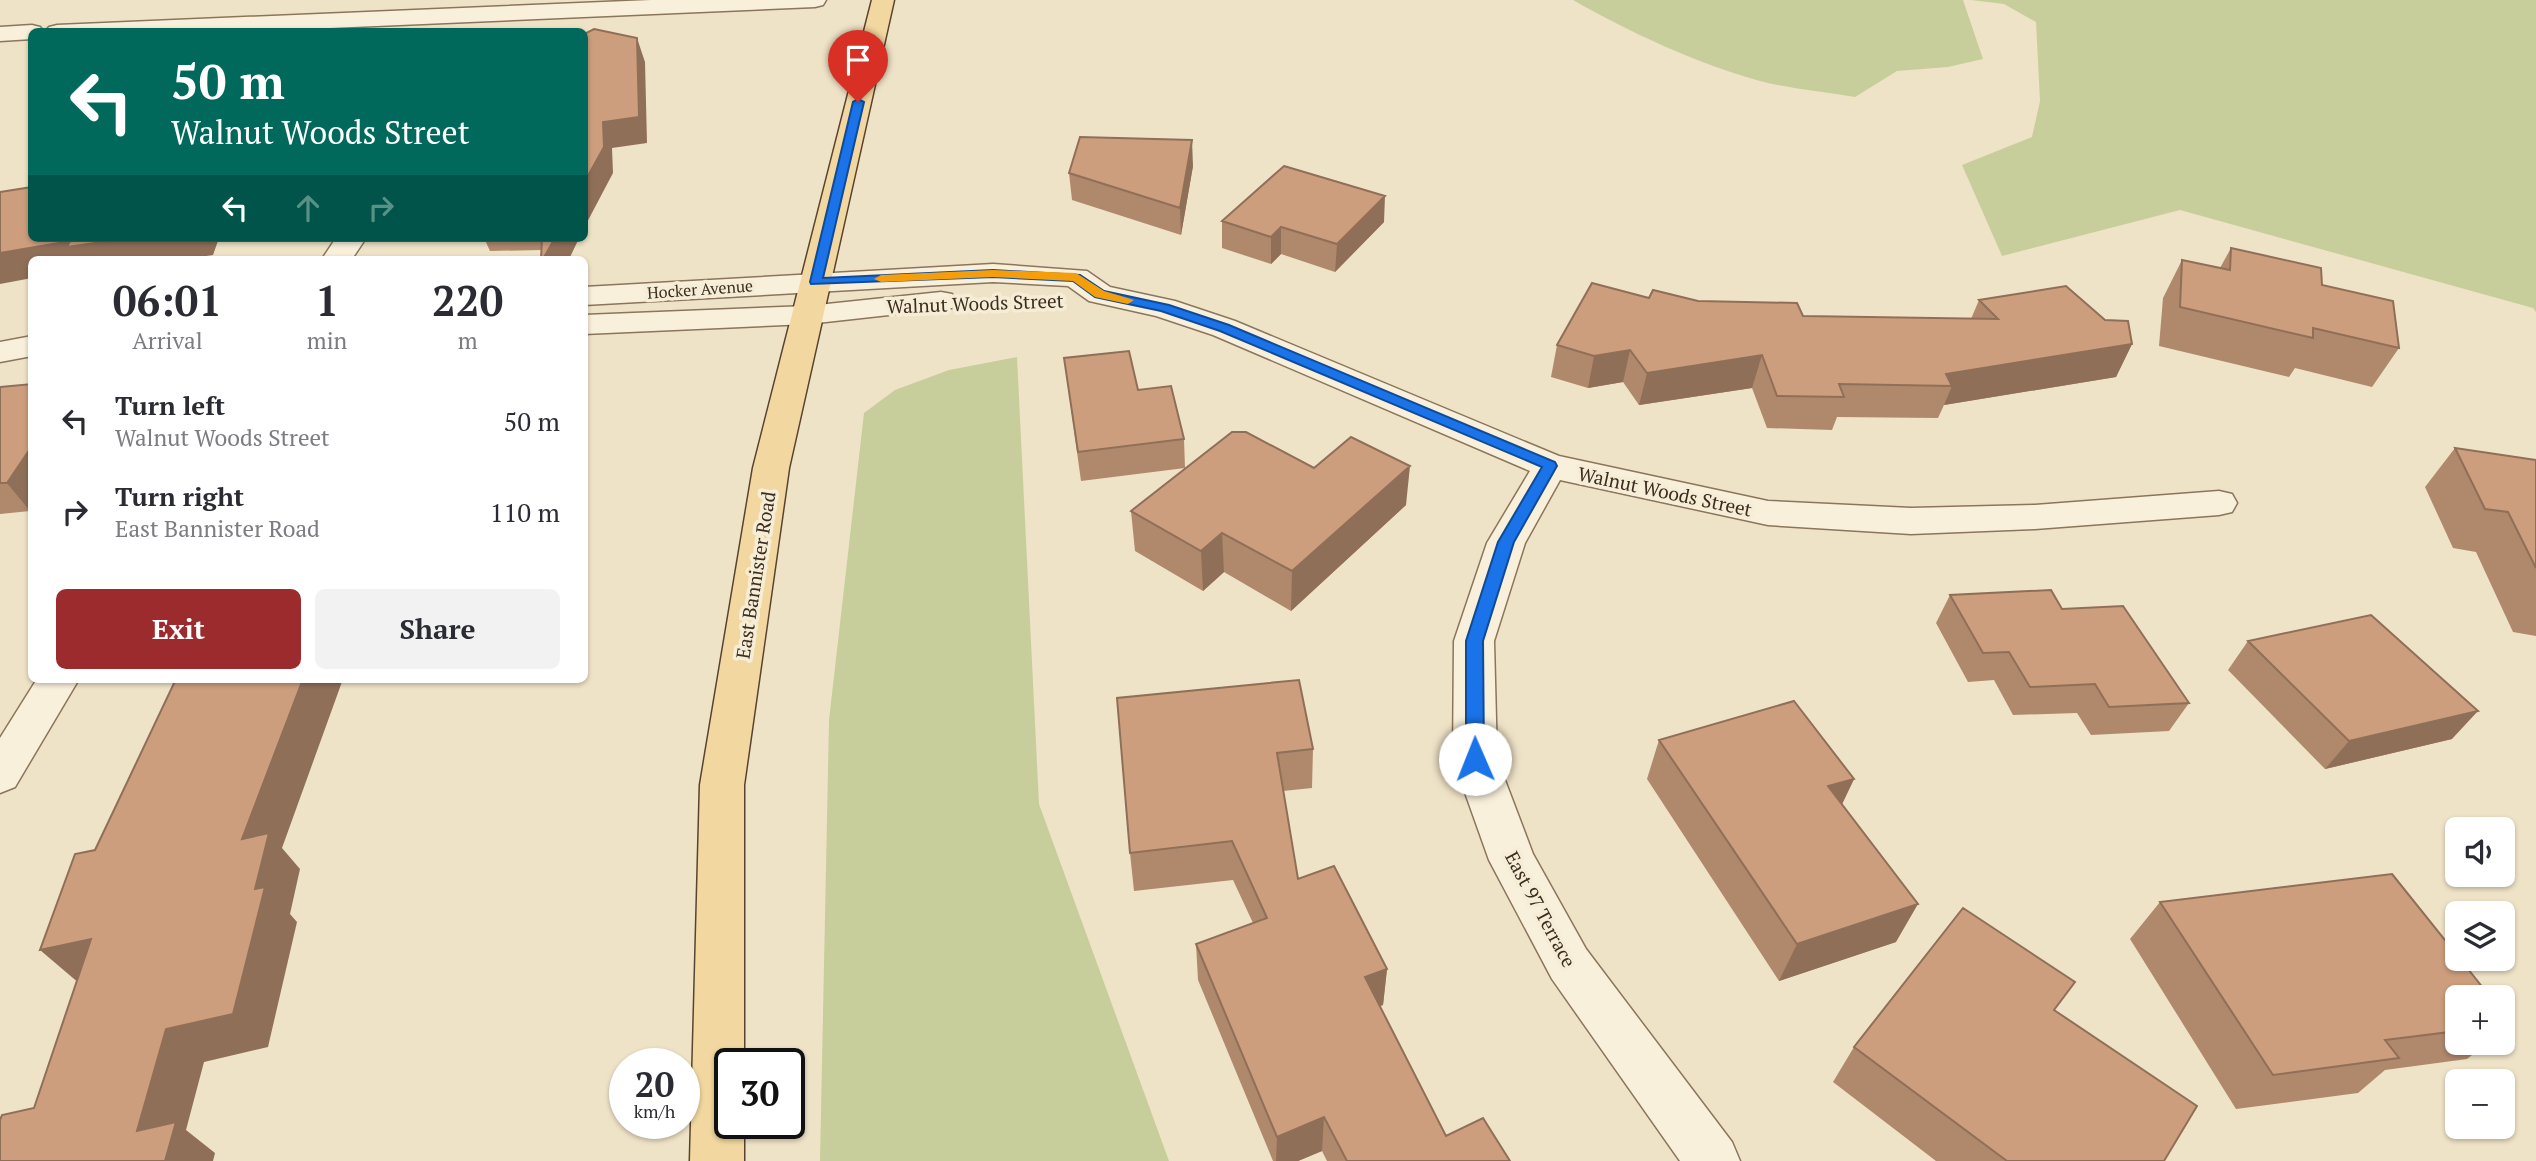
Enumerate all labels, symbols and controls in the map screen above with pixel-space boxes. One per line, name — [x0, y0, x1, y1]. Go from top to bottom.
pin — [828, 30, 888, 102]
icon: arrive — [839, 41, 877, 79]
text: 50 m — [171, 48, 285, 113]
icon: left — [56, 56, 147, 147]
text: Walnut Woods Street — [171, 111, 470, 153]
icon: left — [216, 189, 254, 227]
icon: ahead — [289, 189, 327, 227]
icon: right — [362, 189, 400, 227]
text: 06:01 — [113, 272, 222, 328]
text: 1 — [315, 272, 339, 328]
text: 220 — [432, 272, 503, 328]
street label: Hocker Avenue — [646, 274, 754, 304]
street label: Walnut Woods Street — [886, 287, 1064, 319]
text: Arrival — [132, 325, 203, 356]
text: min — [307, 325, 347, 356]
text: m — [458, 325, 478, 356]
text: Turn left — [115, 388, 225, 422]
icon: left — [56, 402, 94, 440]
text: 50 m — [504, 404, 560, 438]
text: Walnut Woods Street — [115, 422, 330, 453]
street label: Walnut Woods Street — [1576, 460, 1754, 522]
text: Turn right — [115, 479, 244, 513]
street label: East Bannister Road — [729, 489, 781, 661]
icon: right — [56, 493, 94, 531]
text: 110 m — [490, 495, 560, 529]
text: East Bannister Road — [115, 513, 320, 544]
button: Exit — [56, 589, 301, 669]
button: Share — [315, 589, 560, 669]
position arrow — [1438, 722, 1512, 796]
map controls — [2445, 817, 2515, 1139]
button: sound — [2445, 817, 2515, 887]
street label: East 97 Terrace — [1500, 847, 1582, 971]
button: layers — [2445, 901, 2515, 971]
button: + — [2445, 985, 2515, 1055]
speed limit sign: 30 — [714, 1048, 805, 1139]
text: 20 — [635, 1061, 674, 1107]
button: − — [2445, 1069, 2515, 1139]
text: km/h — [634, 1099, 675, 1123]

